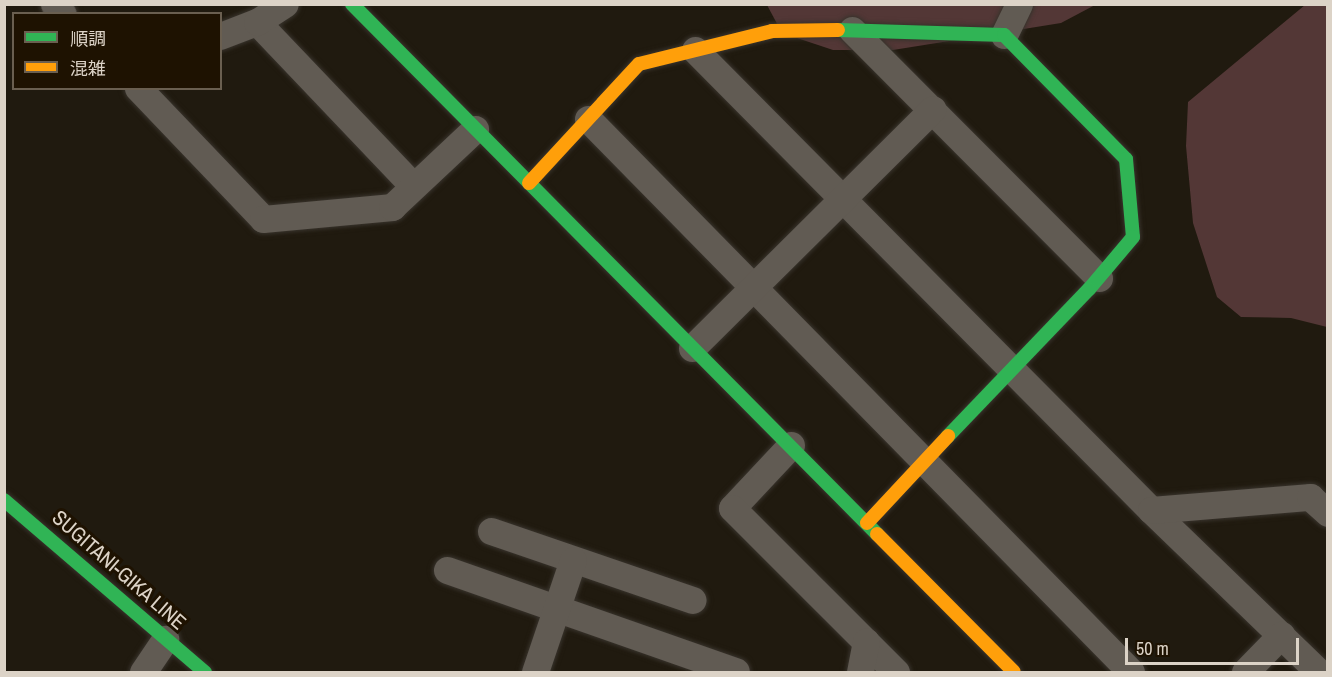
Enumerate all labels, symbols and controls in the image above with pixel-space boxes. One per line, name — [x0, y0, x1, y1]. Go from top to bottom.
legend — [12, 12, 222, 90]
text: 順調 — [70, 26, 106, 51]
text: 混雑 — [70, 56, 106, 81]
street label: SUGITANI-GIKA LINE — [47, 505, 191, 635]
scale bar — [1128, 626, 1302, 664]
text: 50 m — [1136, 636, 1169, 661]

